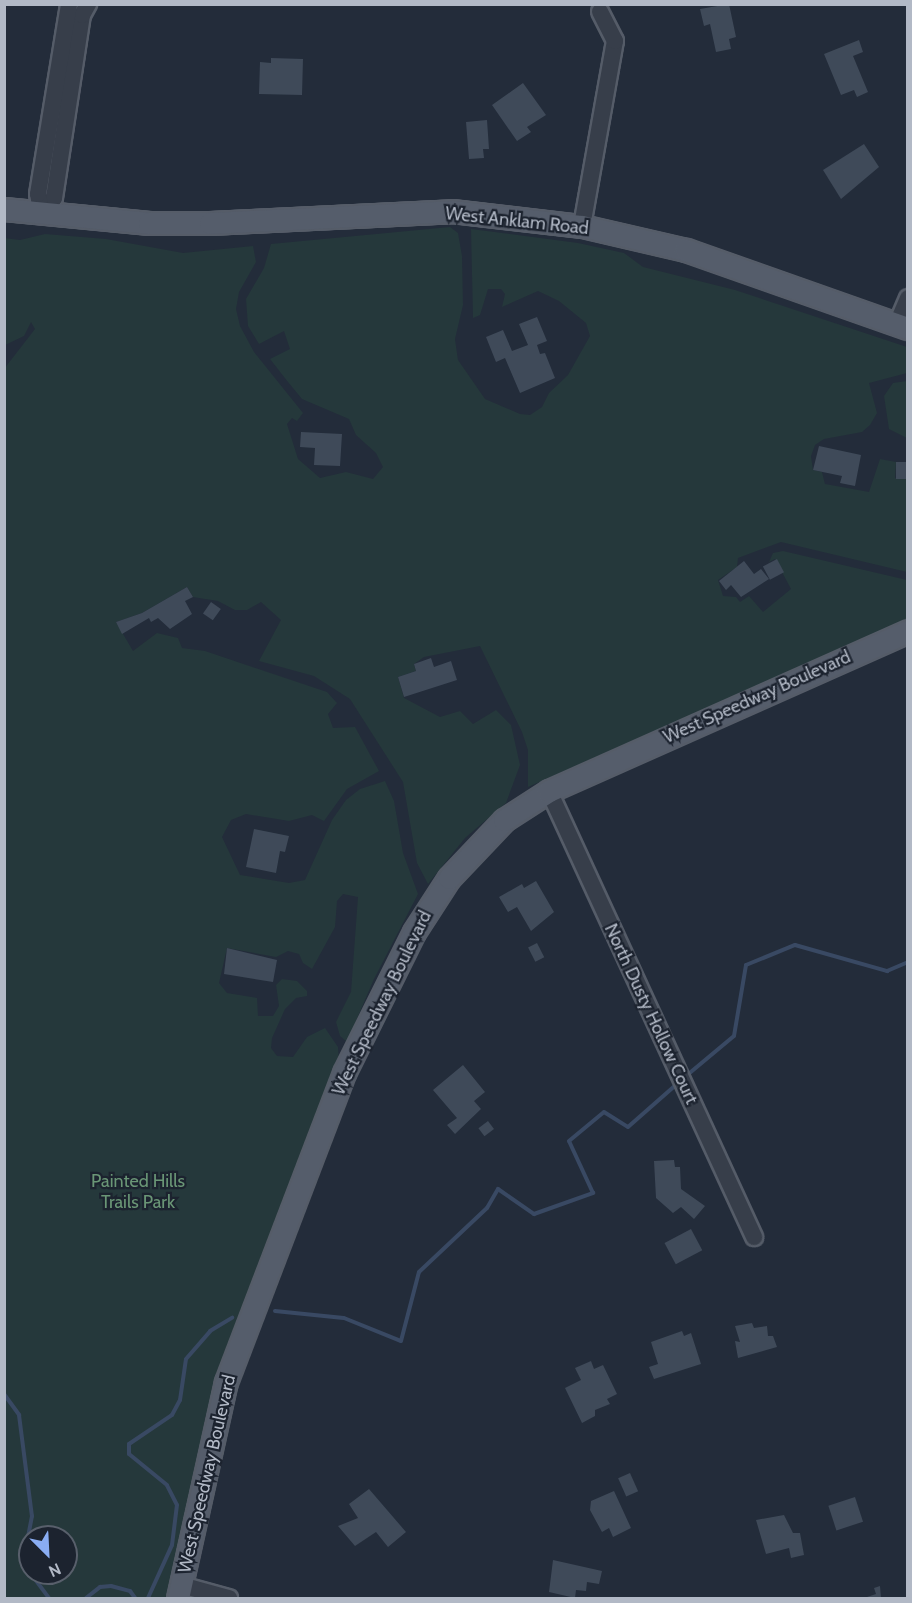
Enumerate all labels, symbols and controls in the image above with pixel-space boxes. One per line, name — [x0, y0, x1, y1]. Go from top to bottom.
street label: West Anklam Road — [444, 203, 590, 239]
street label: West Speedway Boulevard — [660, 646, 854, 748]
street label: West Speedway Boulevard — [328, 907, 436, 1099]
street label: North Dusty Hollow Court — [600, 920, 702, 1108]
park label: Painted Hills Trails Park — [91, 1171, 185, 1214]
street label: West Speedway Boulevard — [174, 1373, 240, 1575]
north arrow — [18, 1525, 78, 1585]
text: N — [46, 1559, 64, 1581]

